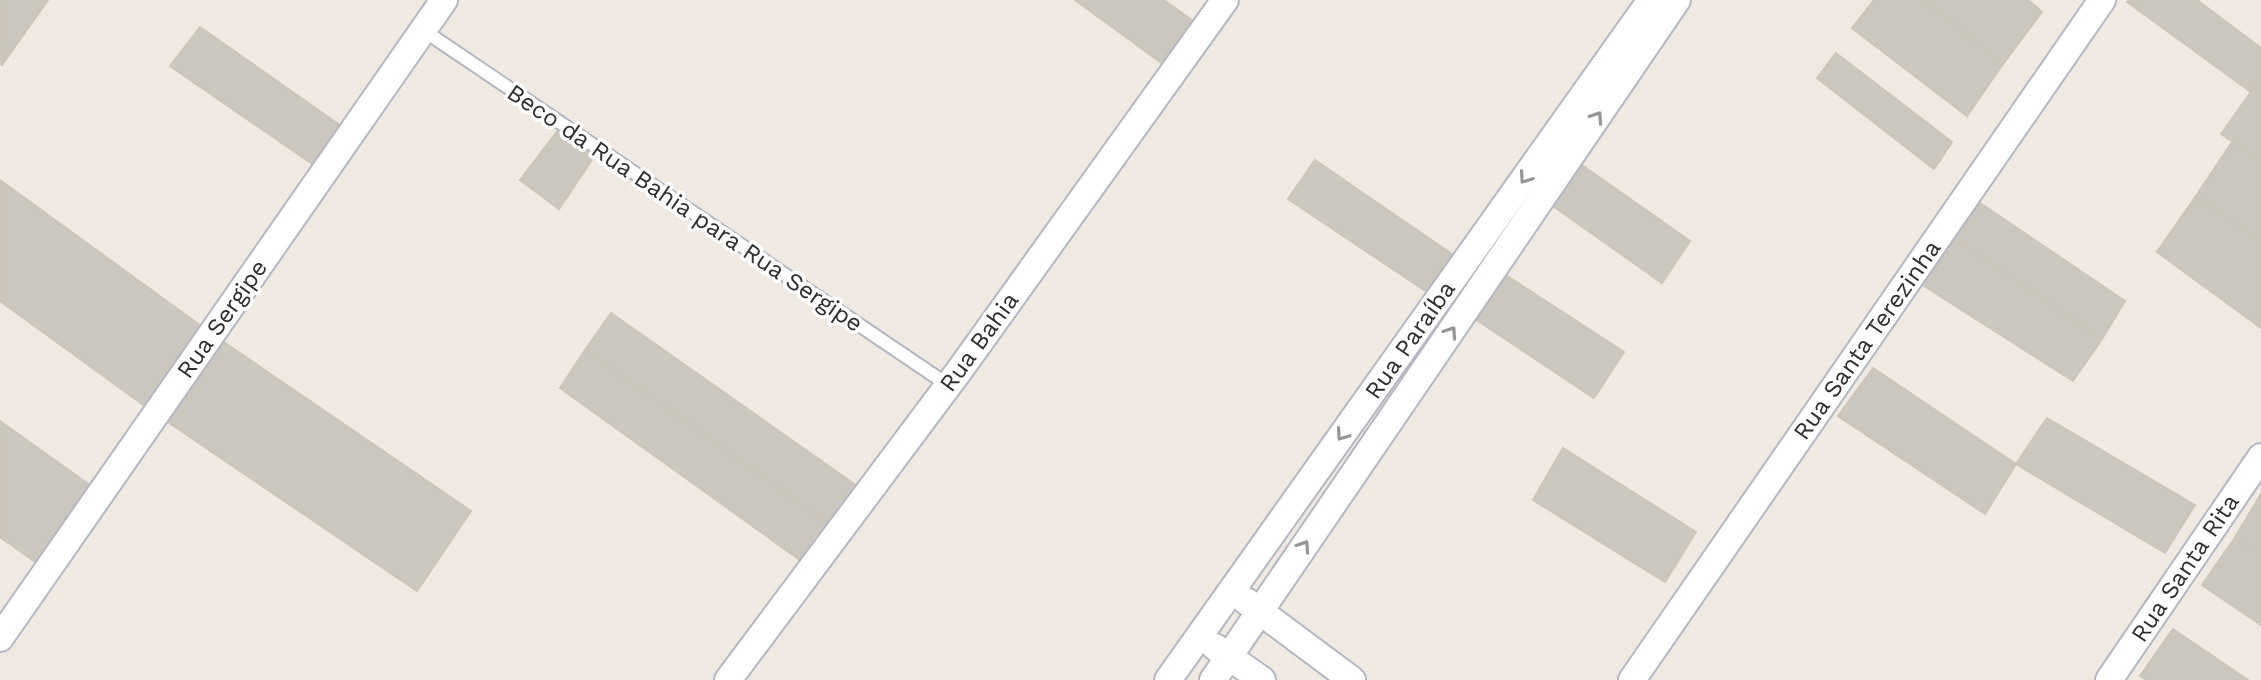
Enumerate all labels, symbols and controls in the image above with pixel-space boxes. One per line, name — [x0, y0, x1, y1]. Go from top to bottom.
street label: Beco da Rua Bahia para Rua Sergipe — [502, 78, 868, 338]
one-way arrow — [1587, 111, 1602, 125]
one-way arrow — [1520, 169, 1535, 183]
street label: Rua Santa Terezinha — [1788, 235, 1946, 445]
street label: Rua Sergipe — [171, 254, 273, 384]
street label: Rua Paraíba — [1359, 275, 1461, 405]
street label: Rua Bahia — [934, 287, 1024, 397]
one-way arrow — [1441, 326, 1456, 340]
one-way arrow — [1337, 427, 1352, 441]
street label: Rua Santa Rita — [2125, 489, 2245, 647]
one-way arrow — [1294, 541, 1309, 555]

